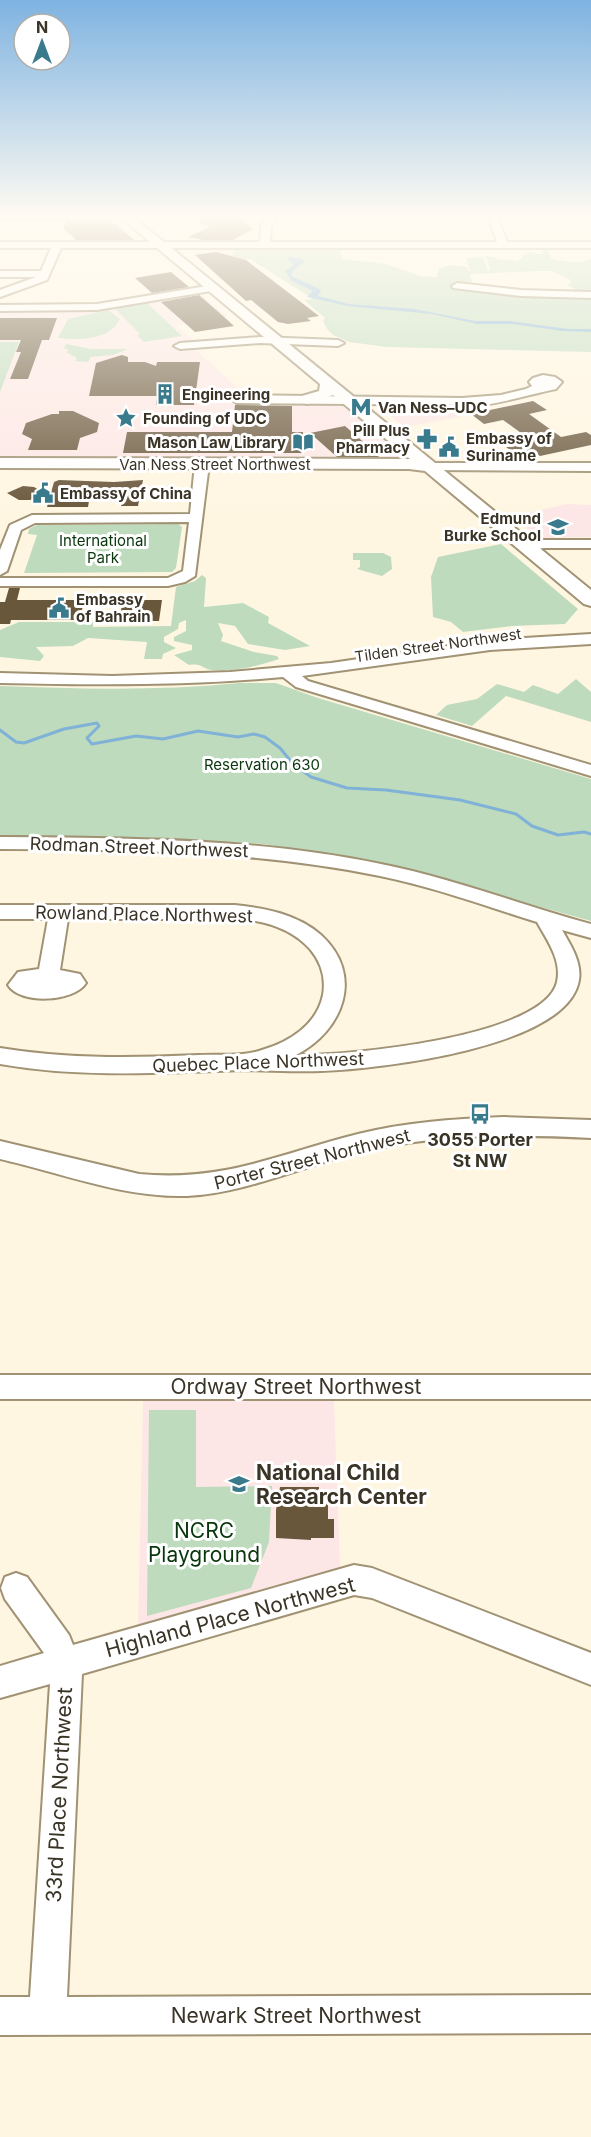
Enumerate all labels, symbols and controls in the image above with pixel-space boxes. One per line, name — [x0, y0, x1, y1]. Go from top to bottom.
north arrow — [12, 12, 72, 72]
text: N — [36, 17, 48, 37]
building icon: Engineering — [153, 382, 177, 406]
place label: Engineering — [182, 385, 270, 404]
metro station icon: Van Ness–UDC — [349, 395, 373, 419]
place label: Van Ness–UDC — [378, 398, 488, 417]
place icon: Founding of UDC — [114, 406, 138, 430]
place label: Founding of UDC — [143, 409, 267, 428]
place label: Pill Plus Pharmacy — [336, 421, 410, 457]
pharmacy icon: Pill Plus Pharmacy — [415, 427, 439, 451]
place label: Embassy of Suriname — [466, 429, 552, 465]
library icon: Mason Law Library — [291, 430, 315, 454]
place label: Mason Law Library — [147, 433, 286, 452]
public building icon: Embassy of Suriname — [437, 435, 461, 459]
street label: Van Ness Street Northwest — [119, 455, 311, 474]
public building icon: Embassy of China — [31, 481, 55, 505]
place label: Embassy of China — [60, 484, 192, 503]
place label: Edmund Burke School — [444, 509, 541, 545]
school or university icon: Edmund Burke School — [546, 515, 570, 539]
park label: International Park — [59, 531, 147, 567]
place label: Embassy of Bahrain — [76, 590, 151, 626]
public building icon: Embassy of Bahrain — [47, 596, 71, 620]
street label: Tilden Street Northwest — [353, 624, 523, 666]
park label: Reservation 630 — [204, 755, 320, 774]
street label: Rodman Street Northwest — [29, 833, 249, 861]
street label: Rowland Place Northwest — [35, 902, 253, 926]
street label: Quebec Place Northwest — [152, 1048, 364, 1076]
bus stop icon: 3055 Porter St NW — [468, 1102, 492, 1126]
street label: Porter Street Northwest — [212, 1124, 412, 1194]
place label: 3055 Porter St NW — [427, 1129, 533, 1171]
street label: Ordway Street Northwest — [171, 1374, 422, 1399]
place label: National Child Research Center — [256, 1460, 427, 1509]
school or university icon: National Child Research Center — [227, 1472, 251, 1496]
park label: NCRC Playground — [148, 1518, 260, 1567]
street label: Highland Place Northwest — [102, 1572, 358, 1662]
street label: 33rd Place Northwest — [41, 1687, 77, 1903]
street label: Newark Street Northwest — [171, 2003, 421, 2028]

